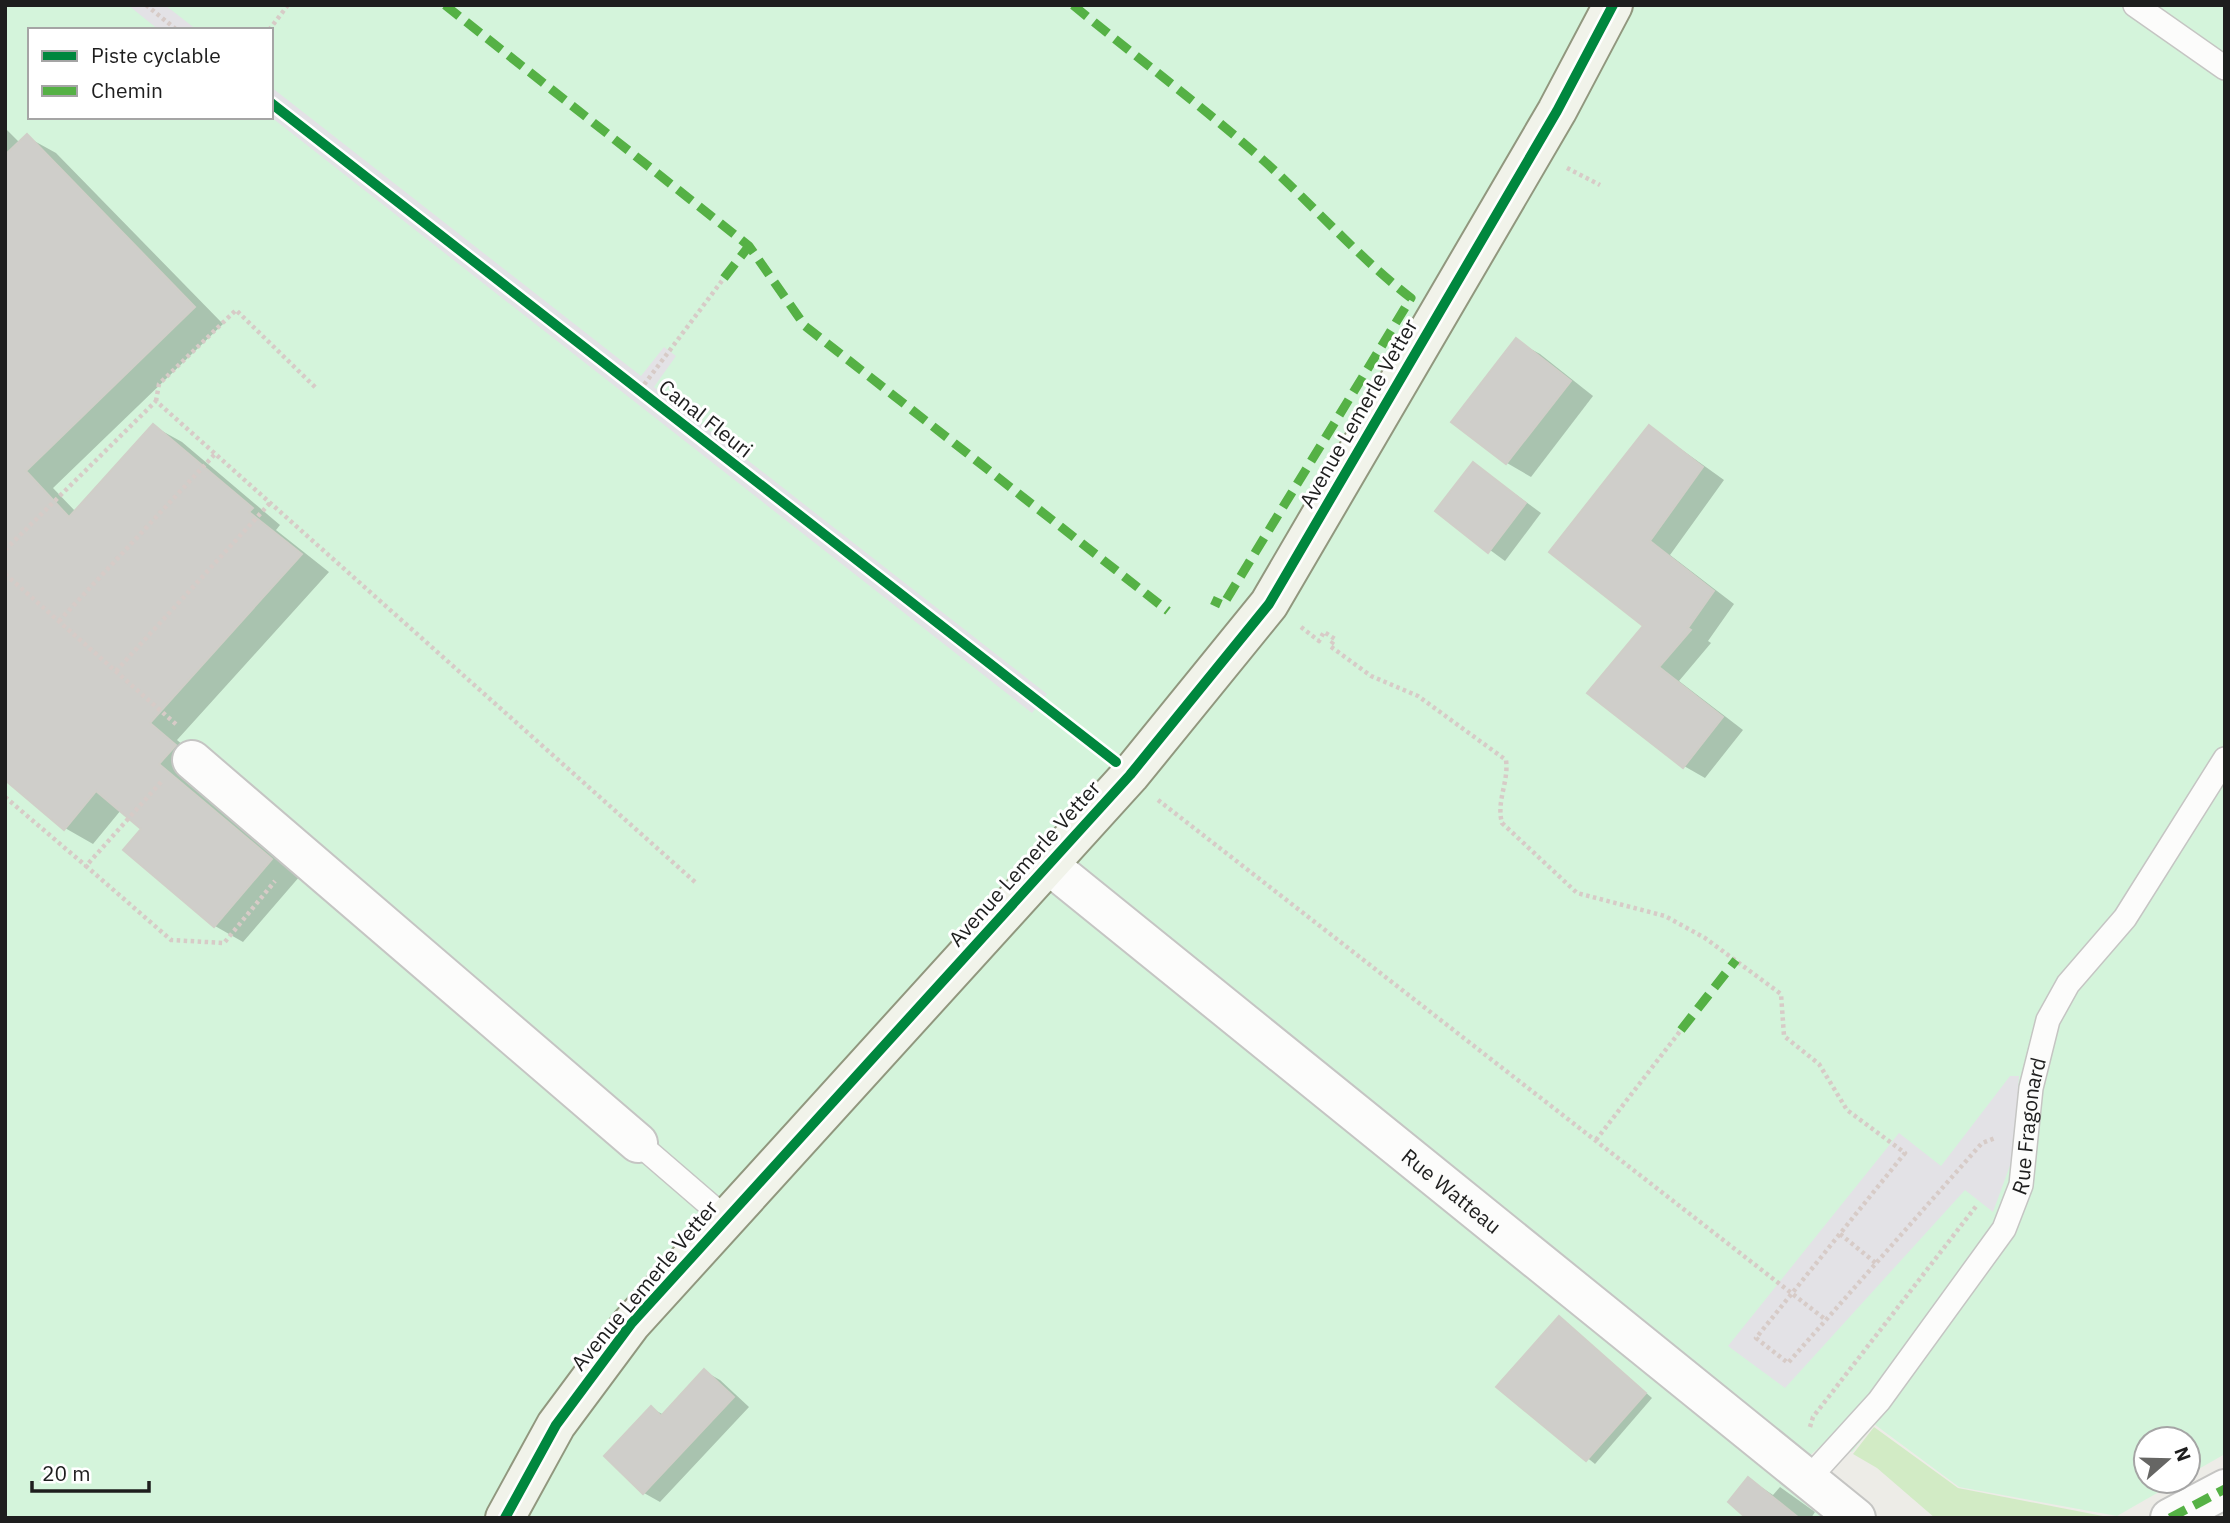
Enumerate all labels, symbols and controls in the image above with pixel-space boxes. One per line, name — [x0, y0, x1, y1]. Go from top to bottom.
legend — [28, 28, 273, 119]
text: Piste cyclable — [91, 41, 221, 69]
text: Chemin — [91, 76, 163, 104]
street label: Avenue Lemerle Vetter — [1292, 313, 1424, 513]
street label: Canal Fleuri — [653, 373, 759, 463]
street label: Avenue Lemerle Vetter — [942, 774, 1106, 952]
street label: Rue Fragonard — [2005, 1054, 2052, 1199]
street label: Rue Watteau — [1396, 1142, 1507, 1240]
street label: Avenue Lemerle Vetter — [564, 1194, 724, 1376]
north arrow — [2132, 1425, 2202, 1495]
text: N — [2169, 1444, 2197, 1465]
scale bar — [32, 1450, 149, 1494]
text: 20 m — [42, 1459, 91, 1487]

